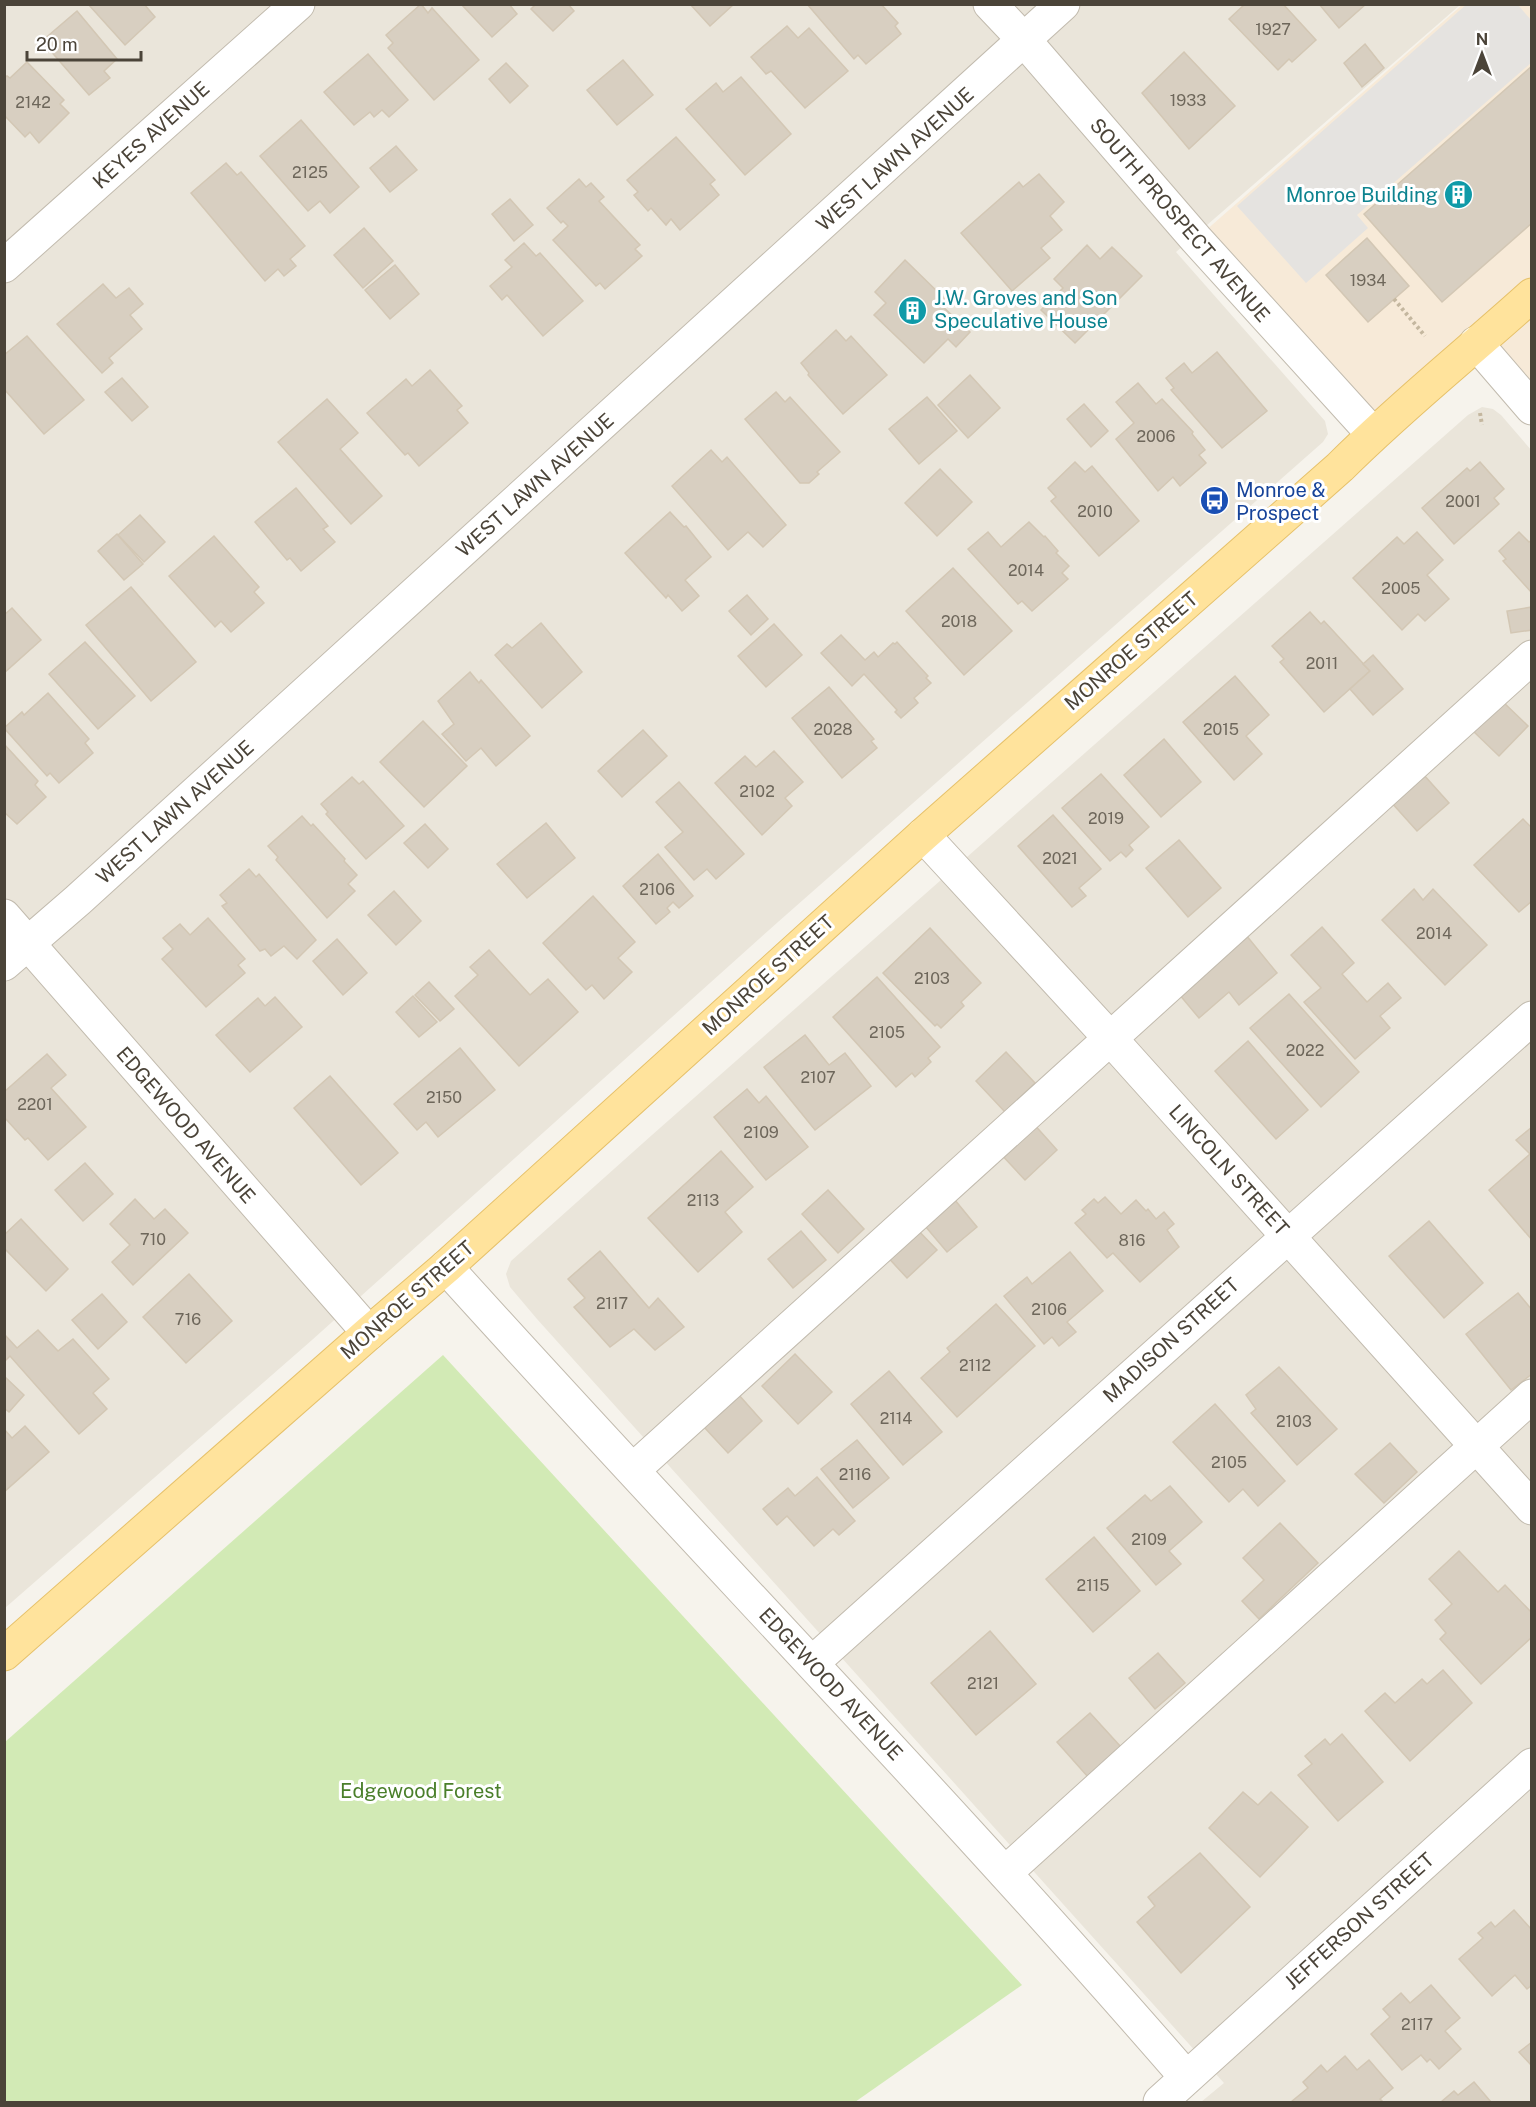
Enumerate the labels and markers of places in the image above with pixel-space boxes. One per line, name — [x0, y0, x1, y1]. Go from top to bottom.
building icon: Monroe Building — [1443, 179, 1475, 211]
place label: Monroe Building — [1286, 183, 1438, 207]
place label: J.W. Groves and Son Speculative House — [934, 286, 1118, 333]
building icon: J.W. Groves and Son Speculative House — [897, 294, 929, 326]
place label: Monroe & Prospect — [1236, 478, 1326, 525]
bus stop icon: Monroe & Prospect — [1199, 485, 1231, 517]

